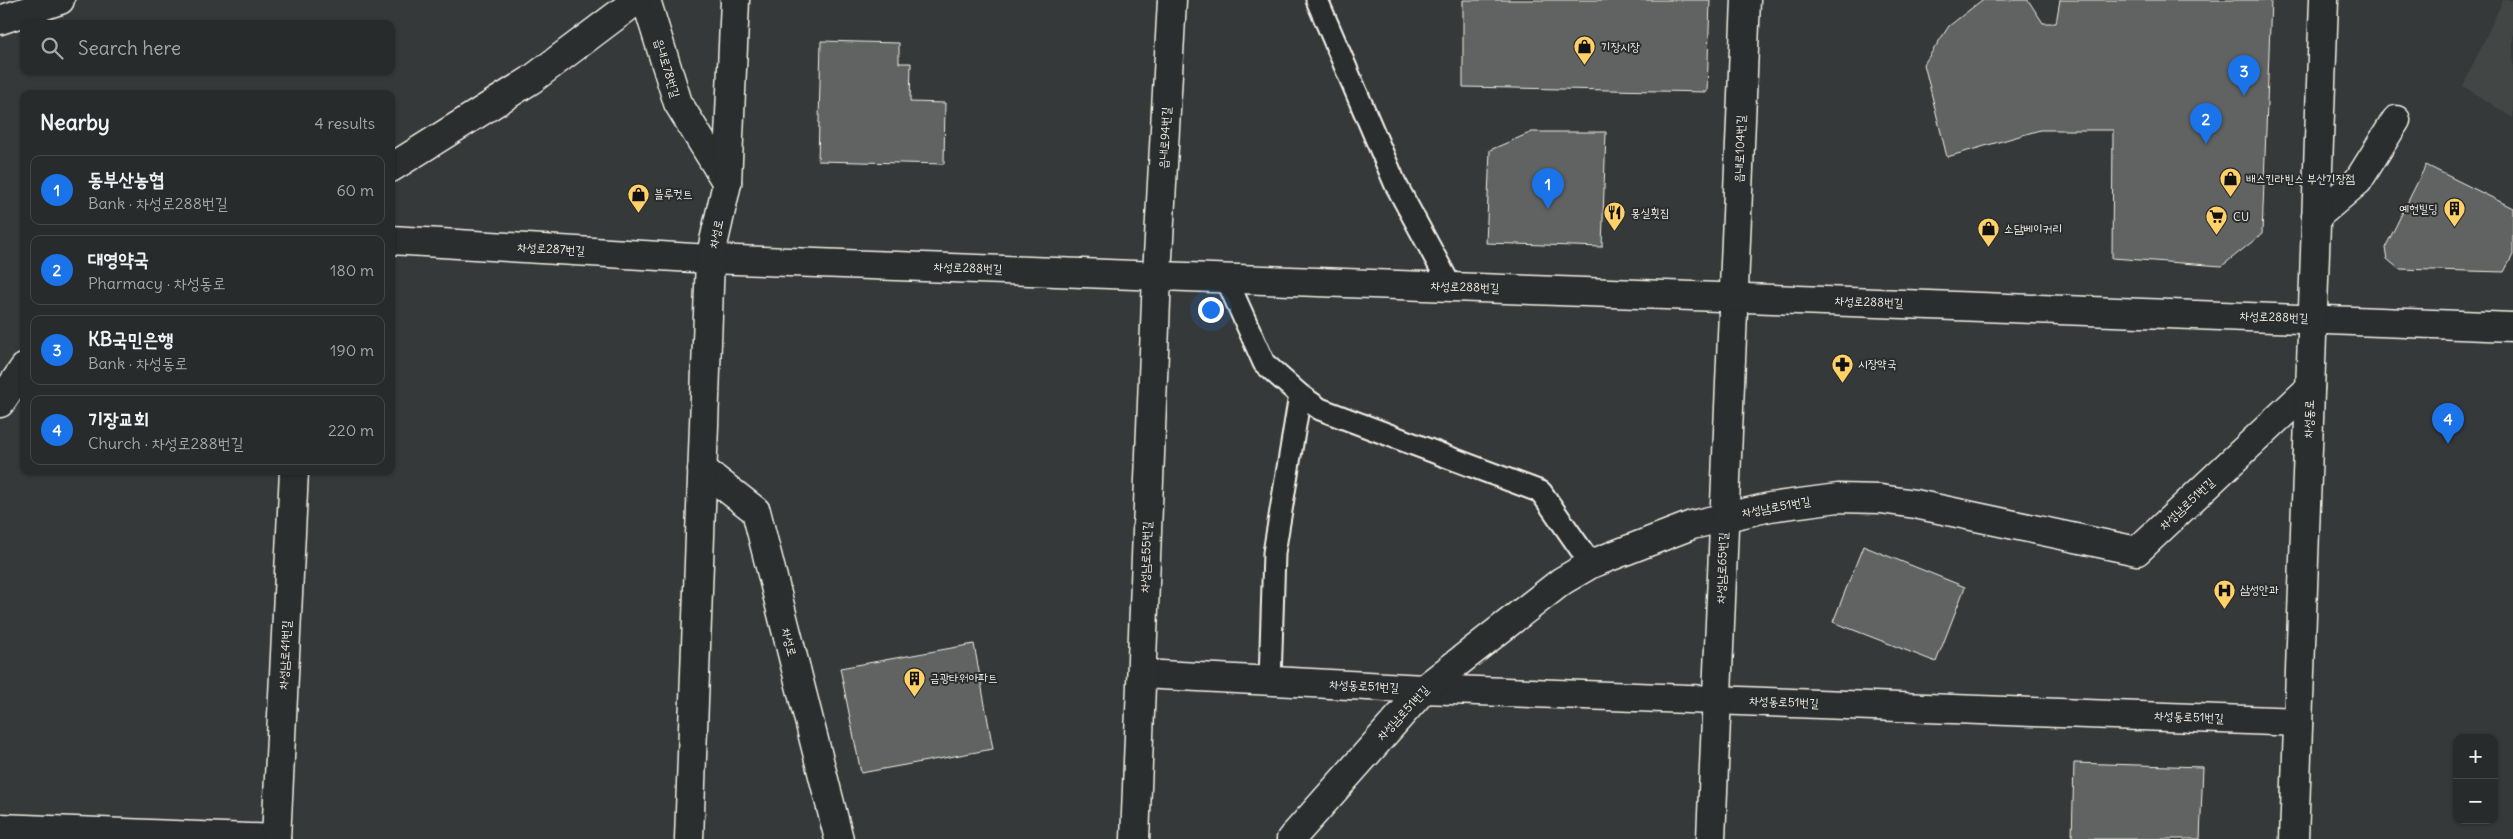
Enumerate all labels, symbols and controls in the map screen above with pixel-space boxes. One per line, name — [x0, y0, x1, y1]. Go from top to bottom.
search box — [20, 20, 395, 75]
icon: search — [38, 34, 66, 62]
shop icon: 기장시장 — [1573, 35, 1597, 66]
text: Search here — [78, 36, 181, 60]
street label: 읍내로78번길 — [651, 36, 684, 100]
place label: 기장시장 — [1601, 39, 1640, 54]
pin: 3 — [2228, 55, 2260, 96]
pin: 2 — [2190, 103, 2222, 144]
street label: 읍내로94번길 — [1155, 106, 1174, 169]
text: Nearby — [40, 109, 110, 136]
text: 4 results — [314, 113, 375, 133]
street label: 읍내로104번길 — [1731, 114, 1748, 183]
text: 동부산농협 — [88, 167, 164, 191]
shop icon: 배스킨라빈스 부산기장점 — [2218, 167, 2242, 198]
pin: 1 — [1532, 168, 1564, 209]
place label: 배스킨라빈스 부산기장점 — [2246, 171, 2355, 186]
text: 1 — [54, 180, 60, 200]
text: 60 m — [336, 180, 374, 200]
shop icon: 블루컷트 — [626, 182, 650, 213]
place label: 블루컷트 — [654, 186, 693, 201]
text: Bank · 차성로288번길 — [88, 193, 228, 213]
building icon: 예현빌딩 — [2442, 197, 2466, 228]
restaurant icon: 몽실횟집 — [1603, 201, 1627, 232]
place label: 예현빌딩 — [2399, 201, 2438, 216]
place label: 몽실횟집 — [1631, 205, 1670, 220]
supermarket icon: CU — [2205, 205, 2229, 236]
place label: CU — [2233, 209, 2249, 224]
shop icon: 소담베이커리 — [1976, 217, 2000, 248]
street label: 차성로 — [705, 218, 726, 250]
place label: 소담베이커리 — [2004, 221, 2062, 236]
street label: 차성로287번길 — [517, 239, 586, 258]
text: 대영약국 — [88, 247, 149, 271]
street label: 차성로288번길 — [933, 259, 1003, 276]
text: 2 — [53, 260, 61, 280]
text: 180 m — [330, 260, 374, 280]
text: Pharmacy · 차성동로 — [88, 273, 226, 293]
street label: 차성로288번길 — [1430, 278, 1500, 295]
street label: 차성로288번길 — [1834, 293, 1904, 310]
your location — [1198, 297, 1224, 323]
street label: 차성로288번길 — [2239, 308, 2309, 325]
text: KB국민은행 — [88, 327, 173, 351]
text: 3 — [52, 340, 62, 360]
text: 190 m — [330, 340, 374, 360]
pharmacy icon: 시장약국 — [1830, 352, 1854, 383]
text: Bank · 차성동로 — [88, 353, 188, 373]
place label: 시장약국 — [1858, 356, 1897, 371]
street label: 차성동로 — [2300, 399, 2317, 439]
pin: 4 — [2432, 403, 2464, 444]
text: 기장교회 — [88, 407, 149, 431]
text: 4 — [52, 420, 62, 440]
text: 220 m — [328, 420, 374, 440]
text: Church · 차성로288번길 — [88, 433, 244, 453]
street label: 차성남로51번길 — [2156, 474, 2217, 533]
street label: 차성남로51번길 — [1740, 493, 1812, 520]
street label: 차성남로55번길 — [1137, 521, 1154, 593]
street label: 차성남로65번길 — [1713, 532, 1730, 604]
hospital icon: 삼성안과 — [2212, 578, 2236, 609]
place label: 삼성안과 — [2240, 582, 2279, 597]
street label: 차성남로41번길 — [275, 620, 294, 690]
street label: 차성로 — [779, 626, 800, 658]
building icon: 금광타워아파트 — [902, 666, 926, 697]
place label: 금광타워아파트 — [930, 670, 998, 685]
street label: 차성동로51번길 — [1329, 676, 1400, 695]
street label: 차성남로51번길 — [1373, 682, 1432, 743]
street label: 차성동로51번길 — [1749, 693, 1819, 710]
street label: 차성동로51번길 — [2154, 708, 2224, 725]
map controls — [2453, 734, 2498, 824]
button: + — [2453, 734, 2498, 779]
button: − — [2453, 779, 2498, 824]

